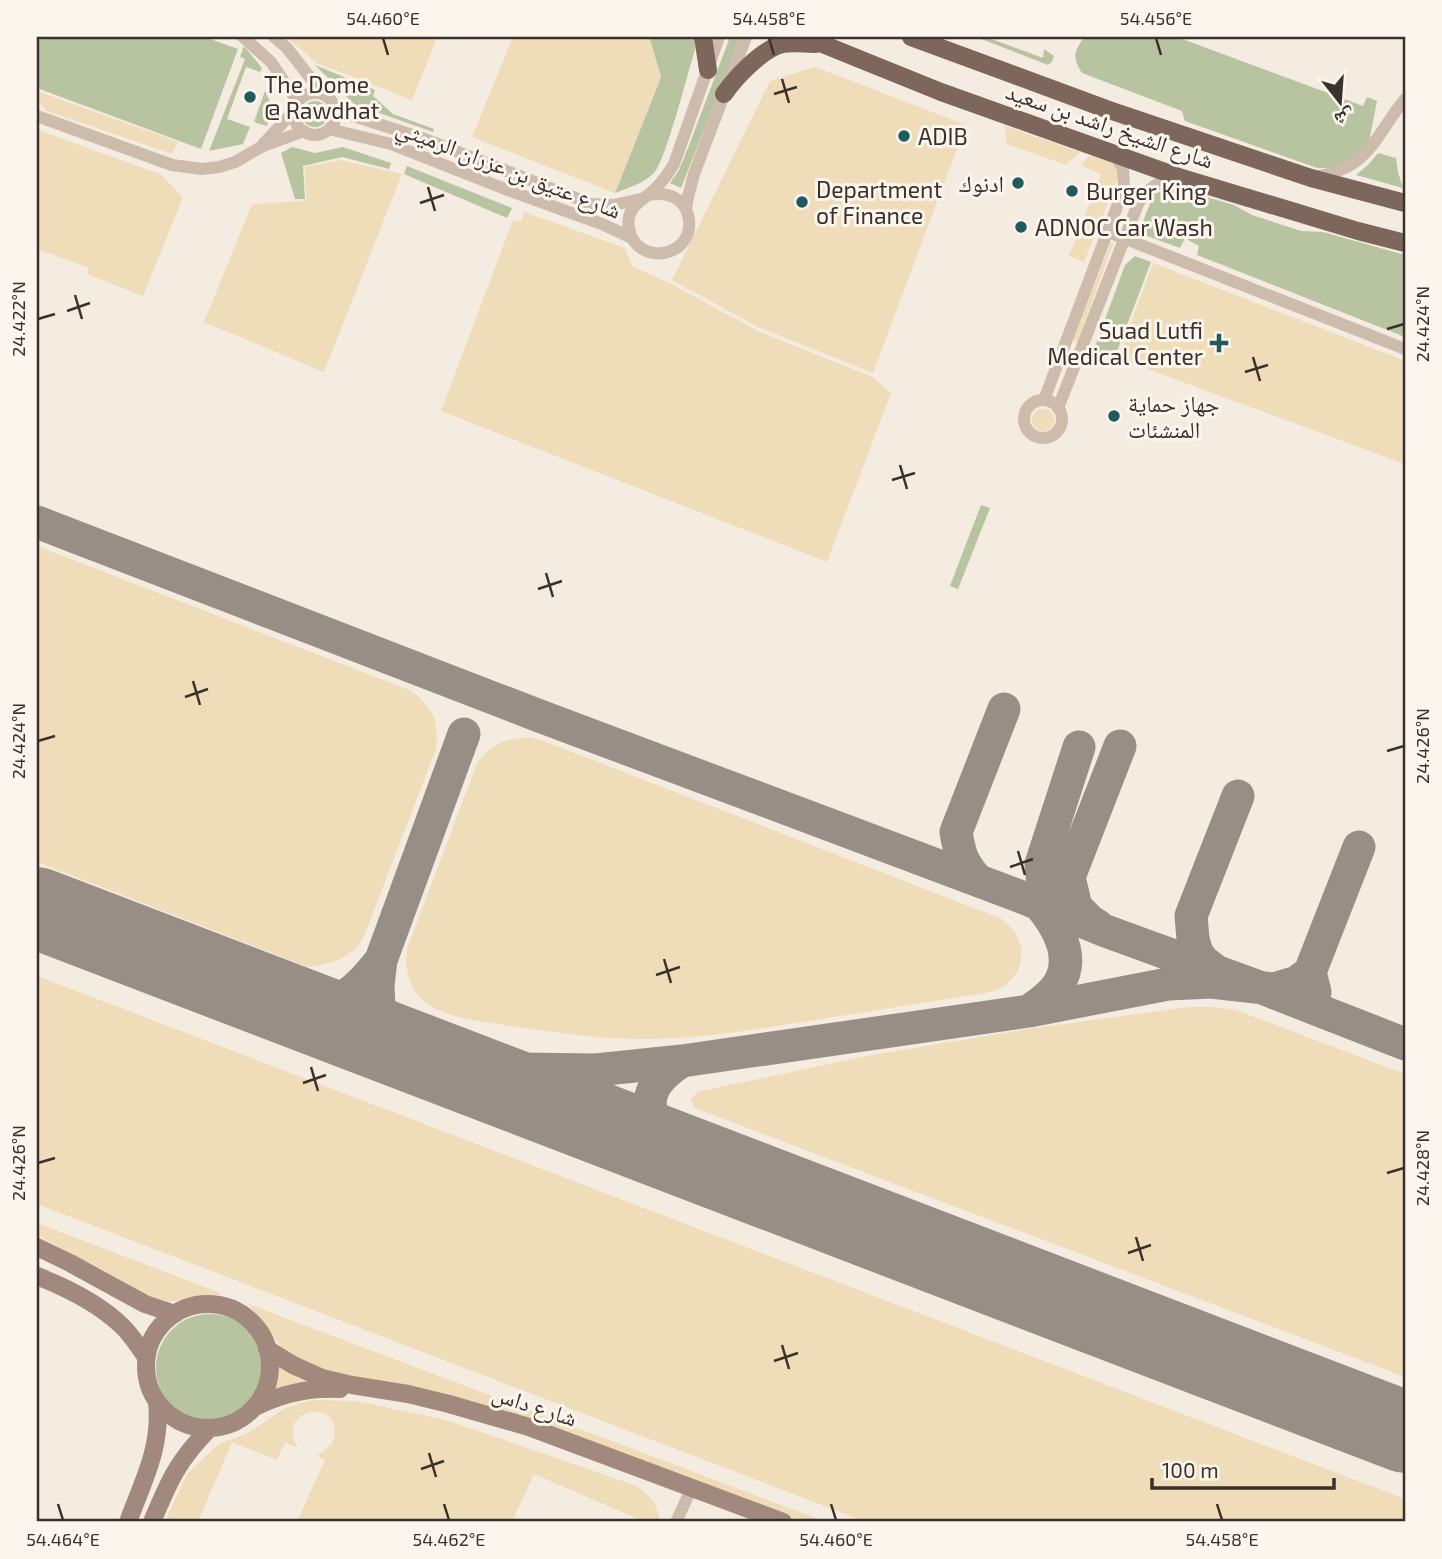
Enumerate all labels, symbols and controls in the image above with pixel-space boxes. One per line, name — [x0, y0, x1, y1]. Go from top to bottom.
text: 54.460°E — [346, 7, 420, 29]
text: 54.458°E — [733, 7, 805, 29]
text: 54.456°E — [1120, 7, 1192, 29]
north arrow — [1306, 66, 1376, 136]
place label: The Dome @ Rawdhat — [264, 70, 380, 124]
street label: شارع الشيخ راشد بن سعيد — [1002, 76, 1217, 176]
marker: The Dome @ Rawdhat — [242, 89, 258, 105]
text: ش — [1332, 104, 1358, 133]
street label: شارع عتيق بن عزران الرميثي — [391, 112, 625, 229]
place label: ADIB — [918, 122, 968, 150]
marker: ADIB — [896, 128, 912, 144]
place label: ادنوك — [959, 169, 1004, 197]
place label: Department of Finance — [816, 175, 942, 229]
marker: ادنوك — [1010, 175, 1026, 191]
place label: Burger King — [1086, 177, 1207, 205]
marker: Burger King — [1064, 183, 1080, 199]
marker: Department of Finance — [794, 194, 810, 210]
place label: ADNOC Car Wash — [1035, 213, 1213, 241]
marker: ADNOC Car Wash — [1013, 219, 1029, 235]
text: 24.422°N — [7, 281, 29, 357]
text: 24.424°N — [1411, 286, 1433, 362]
place label: Suad Lutfi Medical Center — [1047, 316, 1203, 370]
marker: Suad Lutfi Medical Center — [1209, 333, 1229, 353]
place label: جهاز حماية المنشئات — [1128, 389, 1219, 443]
marker: جهاز حماية المنشئات — [1106, 408, 1122, 424]
text: 24.424°N — [7, 703, 29, 779]
text: 24.426°N — [1411, 708, 1433, 784]
text: 24.426°N — [7, 1125, 29, 1201]
text: 24.428°N — [1411, 1130, 1433, 1206]
street label: شارع داس — [489, 1378, 581, 1434]
scale bar — [1152, 1447, 1334, 1491]
text: 100 m — [1162, 1457, 1219, 1482]
text: 54.464°E — [26, 1528, 100, 1550]
text: 54.462°E — [413, 1528, 485, 1550]
text: 54.460°E — [799, 1528, 873, 1550]
text: 54.458°E — [1186, 1528, 1258, 1550]

